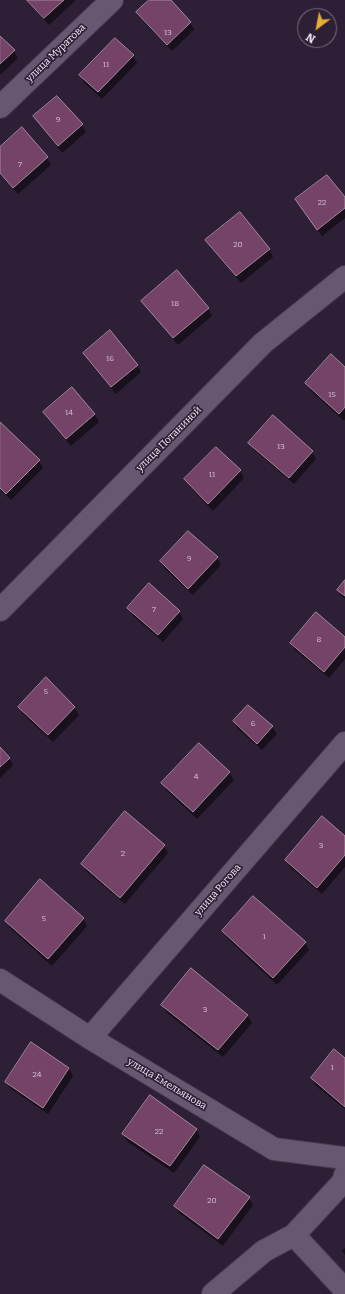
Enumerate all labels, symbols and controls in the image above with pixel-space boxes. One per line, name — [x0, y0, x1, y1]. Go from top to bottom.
north arrow — [297, 8, 337, 48]
street label: улица Муратова — [24, 22, 88, 84]
house number: 13 — [164, 28, 172, 38]
text: N — [304, 30, 318, 46]
house number: 11 — [103, 60, 109, 70]
house number: 9 — [56, 115, 60, 125]
house number: 7 — [18, 160, 22, 170]
house number: 22 — [318, 198, 326, 208]
house number: 20 — [233, 240, 243, 250]
house number: 18 — [171, 299, 179, 309]
house number: 16 — [106, 354, 114, 364]
house number: 15 — [328, 390, 336, 400]
street label: улица Потаниной — [134, 404, 204, 474]
house number: 14 — [65, 408, 73, 418]
house number: 13 — [277, 442, 285, 452]
house number: 11 — [209, 470, 215, 480]
house number: 9 — [187, 554, 191, 564]
house number: 7 — [152, 605, 156, 615]
house number: 8 — [317, 635, 321, 645]
house number: 5 — [44, 687, 48, 697]
house number: 6 — [251, 719, 255, 729]
house number: 4 — [194, 772, 198, 782]
house number: 3 — [319, 841, 323, 851]
house number: 2 — [121, 849, 125, 859]
street label: улица Рогова — [192, 862, 244, 918]
house number: 5 — [42, 914, 46, 924]
house number: 1 — [262, 932, 266, 942]
house number: 3 — [203, 1005, 207, 1015]
street label: улица Емельянова — [125, 1056, 209, 1112]
house number: 1 — [330, 1063, 334, 1073]
house number: 24 — [32, 1070, 42, 1080]
house number: 22 — [155, 1127, 163, 1137]
house number: 20 — [207, 1196, 217, 1206]

